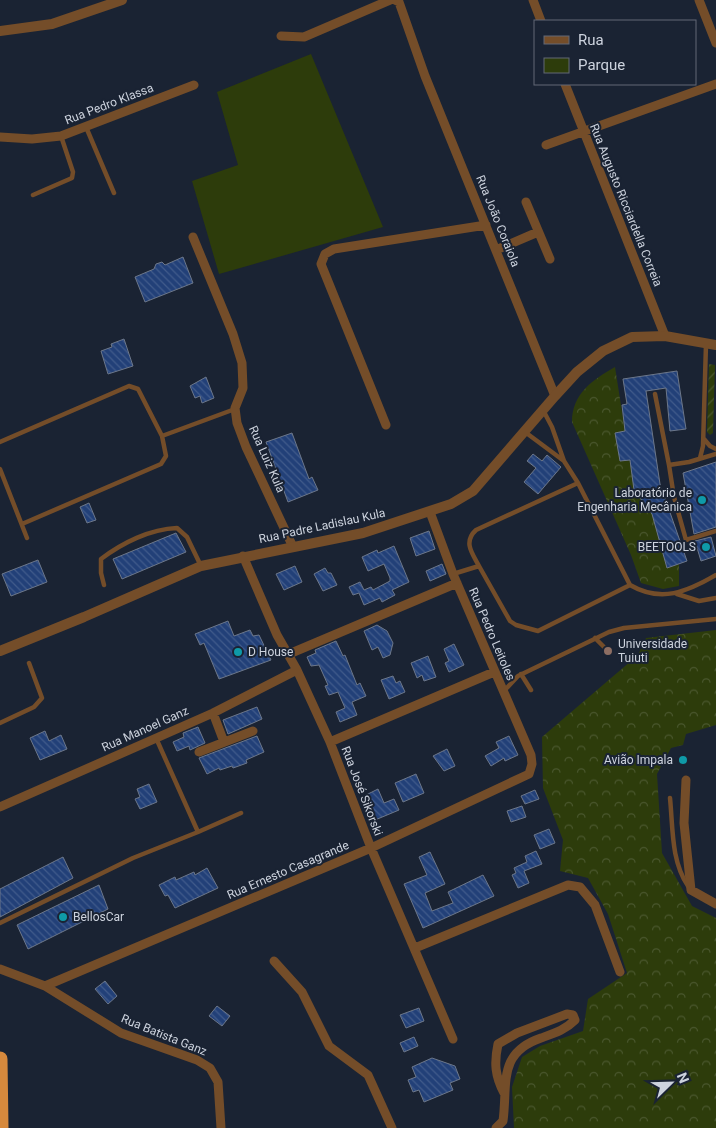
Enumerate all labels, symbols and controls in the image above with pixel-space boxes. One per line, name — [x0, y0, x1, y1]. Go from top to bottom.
legend — [534, 20, 696, 85]
text: Rua — [578, 31, 604, 49]
text: Parque — [578, 56, 625, 74]
street label: Rua Pedro Klassa — [63, 81, 155, 127]
street label: Rua Augusto Ricciardella Correia — [587, 122, 665, 288]
street label: Rua João Coraiola — [473, 173, 523, 269]
street label: Rua Luiz Kula — [246, 423, 288, 495]
place label: Laboratório de Engenharia Mecânica — [577, 486, 692, 514]
marker: Laboratório de Engenharia Mecânica — [696, 494, 708, 506]
street label: Rua Padre Ladislau Kula — [257, 506, 387, 546]
place label: BEETOOLS — [638, 540, 696, 554]
marker: BEETOOLS — [700, 541, 712, 553]
street label: Rua Pedro Leitoles — [466, 585, 518, 683]
place label: Universidade Tuiuti — [618, 637, 687, 665]
place label: D House — [248, 645, 293, 659]
marker: Universidade Tuiuti — [602, 645, 614, 657]
marker: D House — [232, 646, 244, 658]
street label: Rua Manoel Ganz — [99, 704, 191, 754]
street label: Rua José Sikorski — [338, 744, 386, 838]
place label: Avião Impala — [604, 753, 673, 767]
marker: Avião Impala — [677, 754, 689, 766]
street label: Rua Ernesto Casagrande — [225, 838, 351, 902]
place label: BellosCar — [73, 910, 124, 924]
marker: BellosCar — [57, 911, 69, 923]
street label: Rua Batista Ganz — [119, 1011, 209, 1059]
north arrow — [646, 1058, 696, 1108]
text: N — [674, 1070, 692, 1086]

